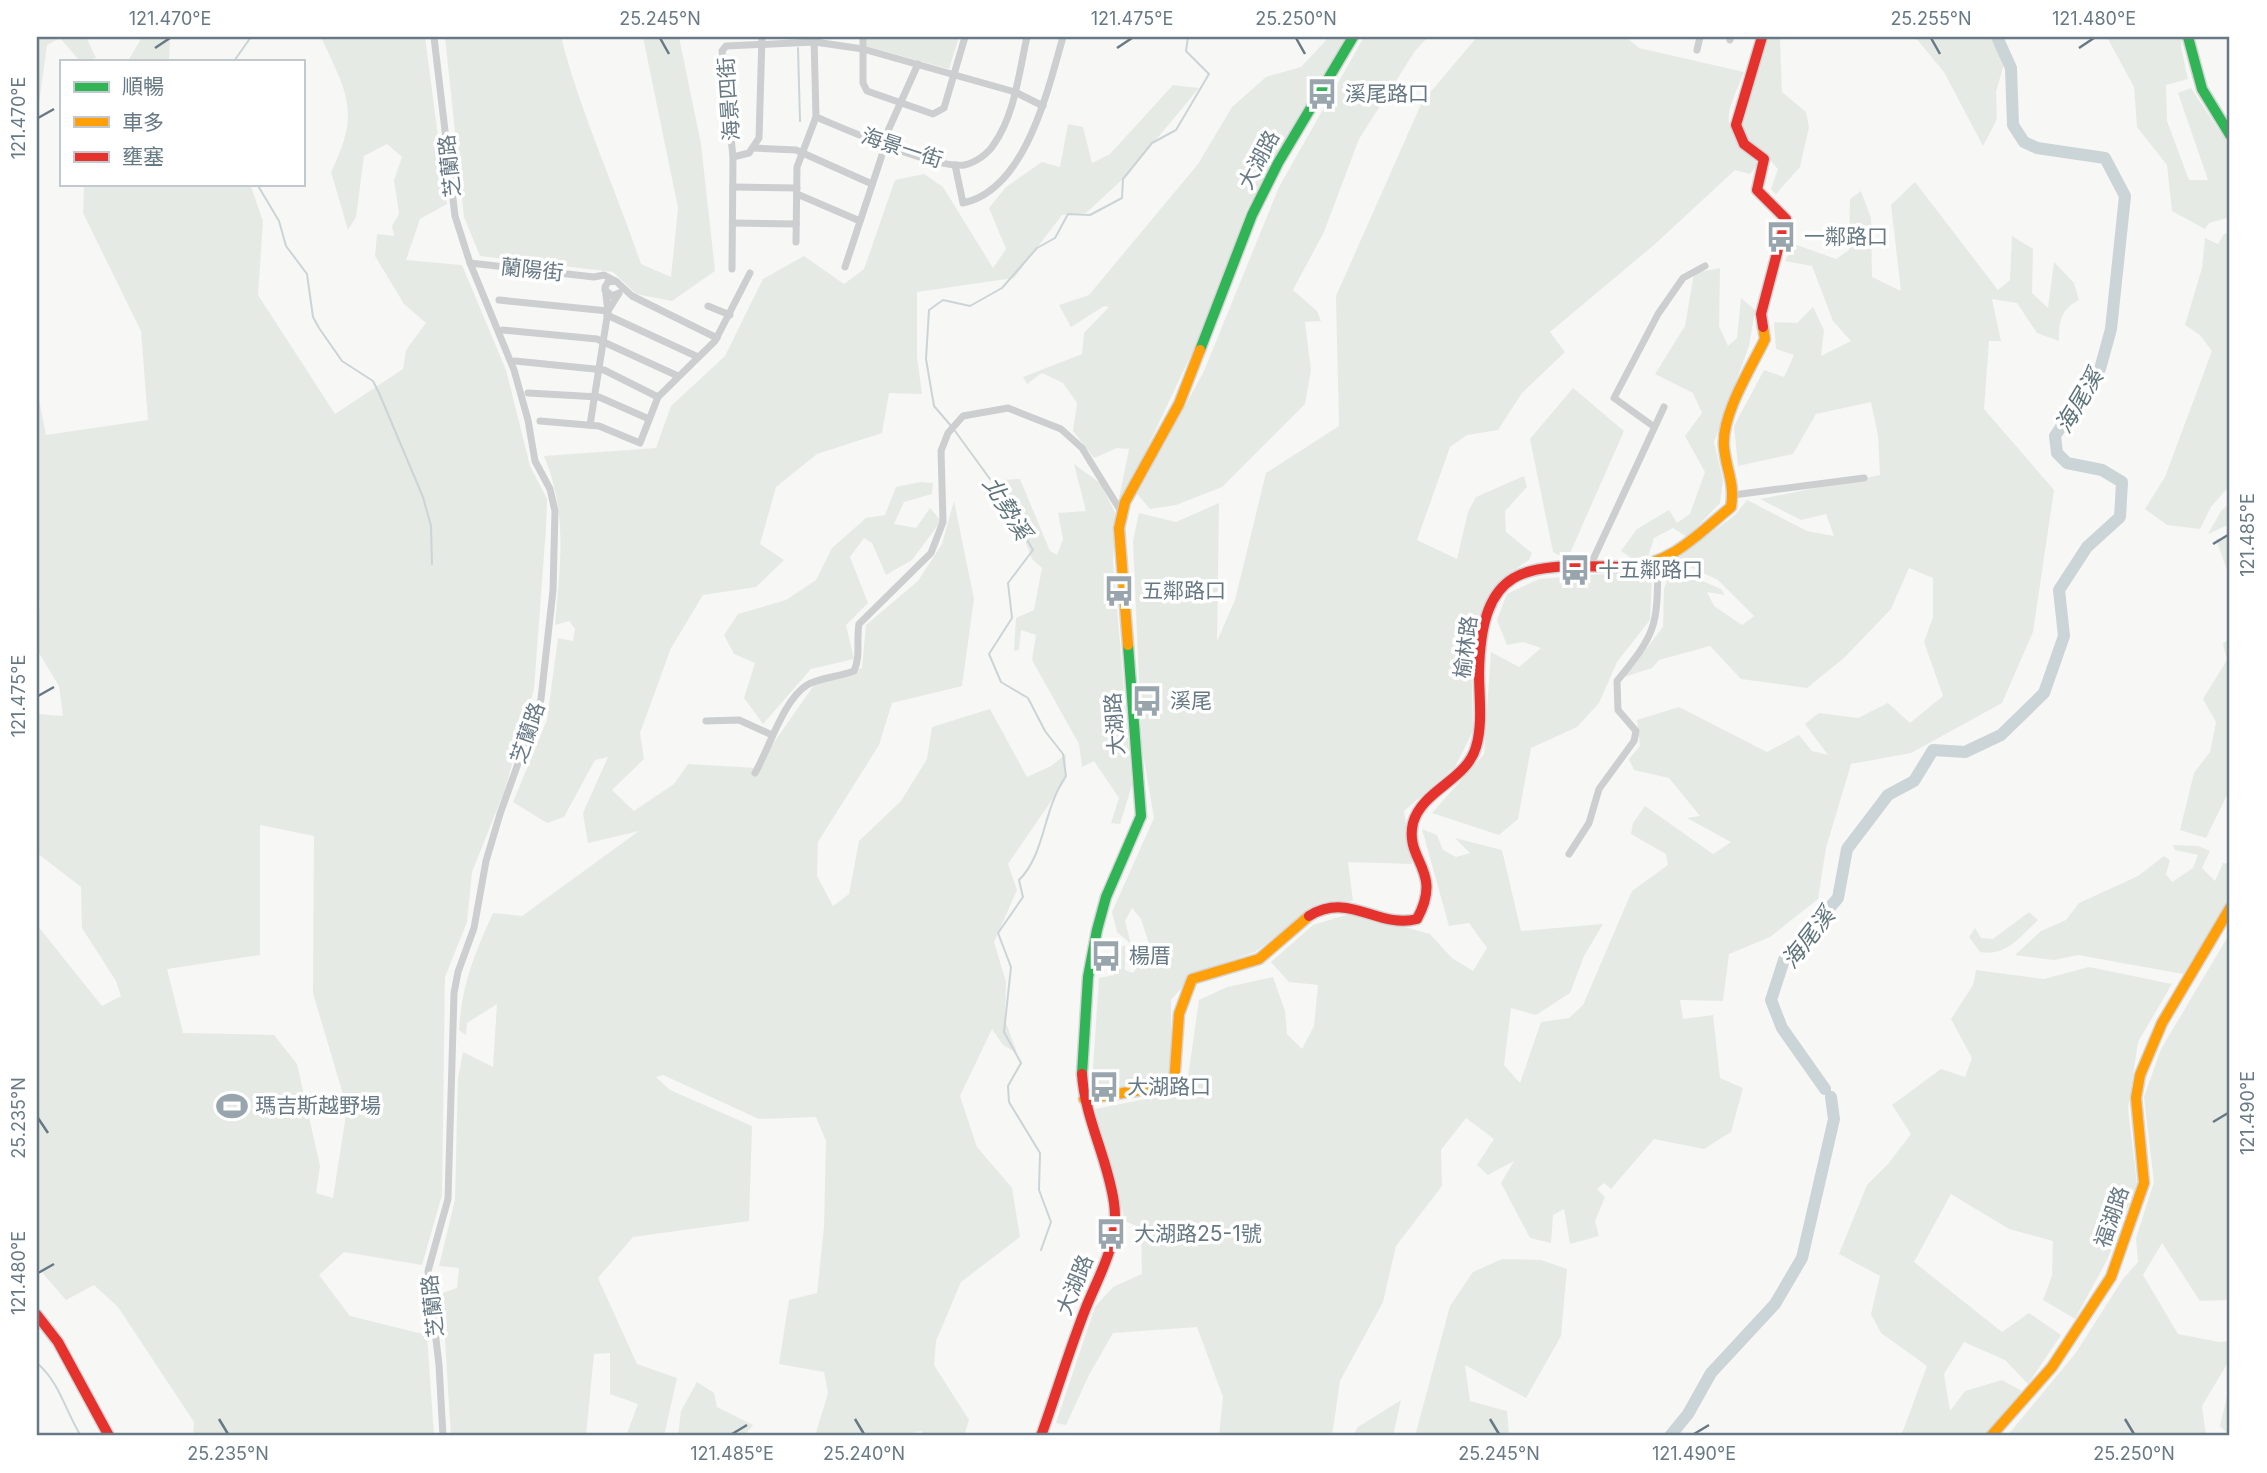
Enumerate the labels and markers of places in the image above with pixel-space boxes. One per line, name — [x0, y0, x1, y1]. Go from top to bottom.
bus stop icon: 溪尾路口 — [1305, 77, 1339, 111]
place label: 溪尾路口 — [1345, 81, 1429, 106]
bus stop icon: 一鄰路口 — [1764, 220, 1798, 254]
place label: 一鄰路口 — [1804, 224, 1888, 249]
bus stop icon: 十五鄰路口 — [1558, 553, 1592, 587]
place label: 十五鄰路口 — [1598, 557, 1703, 582]
bus stop icon: 五鄰路口 — [1102, 574, 1136, 608]
place label: 五鄰路口 — [1142, 578, 1226, 603]
bus stop icon: 溪尾 — [1130, 684, 1164, 718]
place label: 溪尾 — [1170, 688, 1212, 713]
bus stop icon: 楊厝 — [1089, 939, 1123, 973]
place label: 楊厝 — [1129, 943, 1171, 968]
bus stop icon: 大湖路口 — [1087, 1070, 1121, 1104]
place label: 大湖路口 — [1127, 1074, 1211, 1099]
sports icon: 瑪吉斯越野場 — [215, 1089, 249, 1123]
place label: 瑪吉斯越野場 — [255, 1093, 381, 1118]
bus stop icon: 大湖路25-1號 — [1094, 1217, 1128, 1251]
place label: 大湖路25-1號 — [1134, 1221, 1262, 1246]

